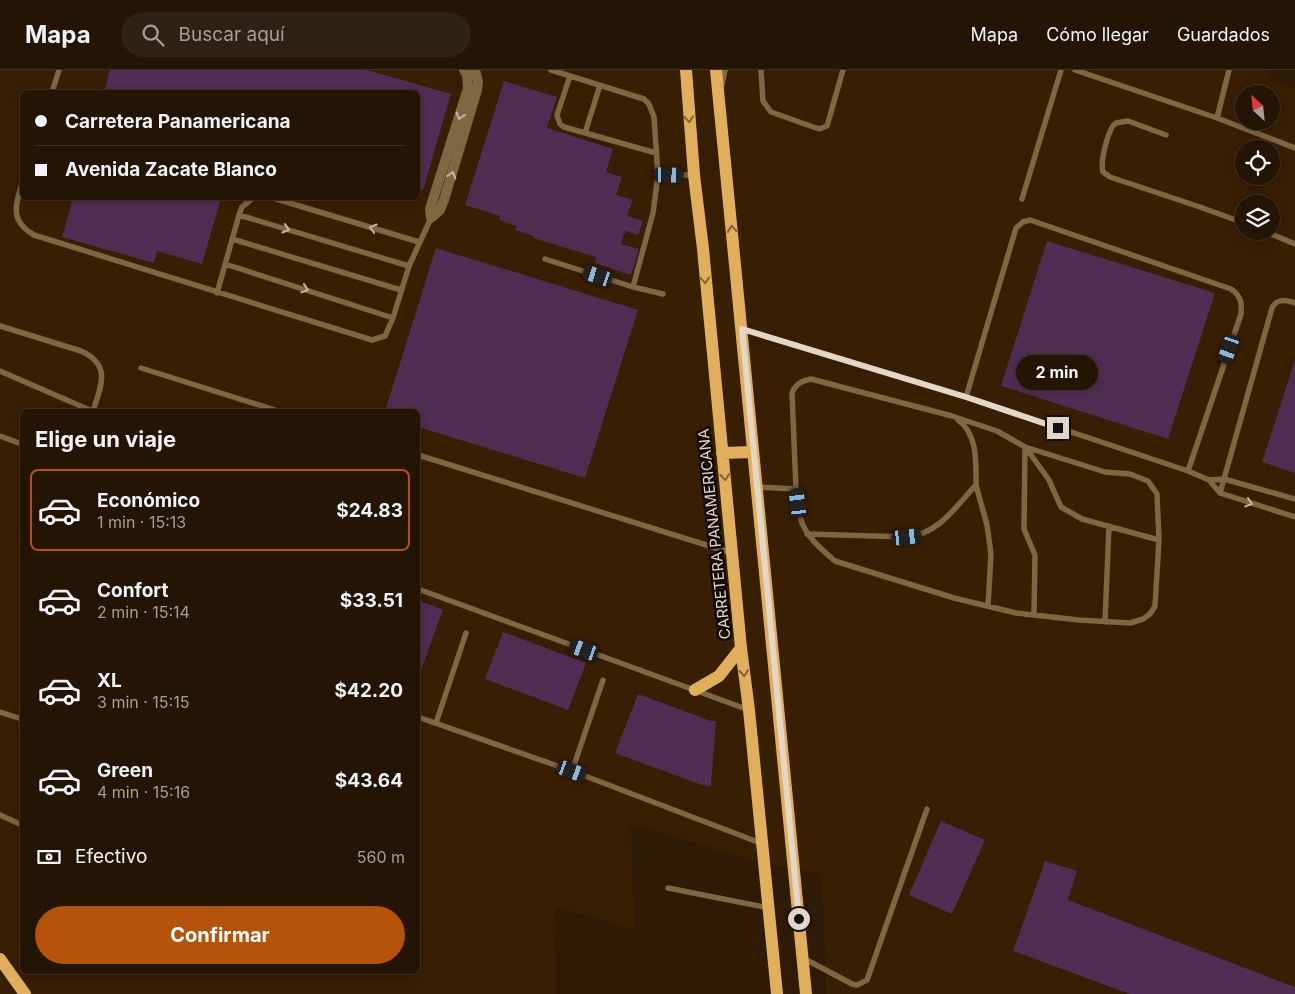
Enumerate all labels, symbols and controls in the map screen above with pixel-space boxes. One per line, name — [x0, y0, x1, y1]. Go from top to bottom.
search box — [121, 12, 471, 57]
text: Mapa — [25, 20, 91, 49]
icon: search — [139, 21, 167, 49]
text: Buscar aquí — [179, 23, 285, 46]
text: Mapa — [971, 24, 1018, 45]
text: Cómo llegar — [1046, 24, 1149, 45]
text: Guardados — [1177, 24, 1270, 45]
north arrow — [1235, 85, 1280, 130]
map controls — [1235, 85, 1280, 240]
text: Carretera Panamericana — [65, 110, 291, 133]
one-way arrow — [455, 112, 465, 120]
one-way arrow — [684, 115, 695, 123]
button: locate — [1235, 140, 1280, 185]
text: Avenida Zacate Blanco — [65, 158, 277, 181]
car — [653, 167, 684, 183]
one-way arrow — [446, 171, 456, 180]
button: layers — [1235, 195, 1280, 240]
one-way arrow — [369, 223, 378, 233]
one-way arrow — [281, 224, 289, 234]
one-way arrow — [727, 225, 738, 233]
car — [581, 264, 614, 288]
one-way arrow — [700, 277, 711, 285]
one-way arrow — [300, 284, 309, 294]
car — [1217, 332, 1240, 366]
callout: 2 min — [1017, 356, 1099, 390]
text: 2 min — [1036, 362, 1078, 382]
route end — [1047, 417, 1069, 439]
text: Elige un viaje — [35, 426, 176, 452]
street label: CARRETERA PANAMERICANA — [693, 428, 735, 640]
one-way arrow — [719, 473, 730, 481]
car — [788, 487, 807, 519]
icon: car — [37, 488, 82, 533]
text: Económico — [97, 489, 200, 512]
one-way arrow — [1244, 497, 1253, 507]
text: $24.83 — [336, 499, 403, 522]
text: 1 min · 15:13 — [97, 512, 186, 532]
car — [891, 528, 922, 546]
icon: car — [37, 578, 82, 623]
text: Confort — [97, 579, 168, 602]
text: $33.51 — [340, 589, 403, 612]
text: 2 min · 15:14 — [97, 602, 190, 622]
car — [567, 638, 600, 662]
icon: car — [37, 668, 82, 713]
text: XL — [97, 669, 122, 692]
one-way arrow — [738, 670, 749, 678]
text: $42.20 — [335, 679, 403, 702]
text: 3 min · 15:15 — [97, 692, 189, 712]
icon: car — [37, 758, 82, 803]
text: Green — [97, 759, 153, 782]
car — [555, 759, 588, 783]
text: $43.64 — [335, 769, 403, 792]
text: 4 min · 15:16 — [97, 782, 190, 802]
icon: cash — [35, 843, 63, 871]
text: Efectivo — [75, 845, 147, 868]
text: 560 m — [357, 847, 405, 867]
button: Confirmar — [35, 906, 405, 964]
route start — [788, 908, 810, 930]

